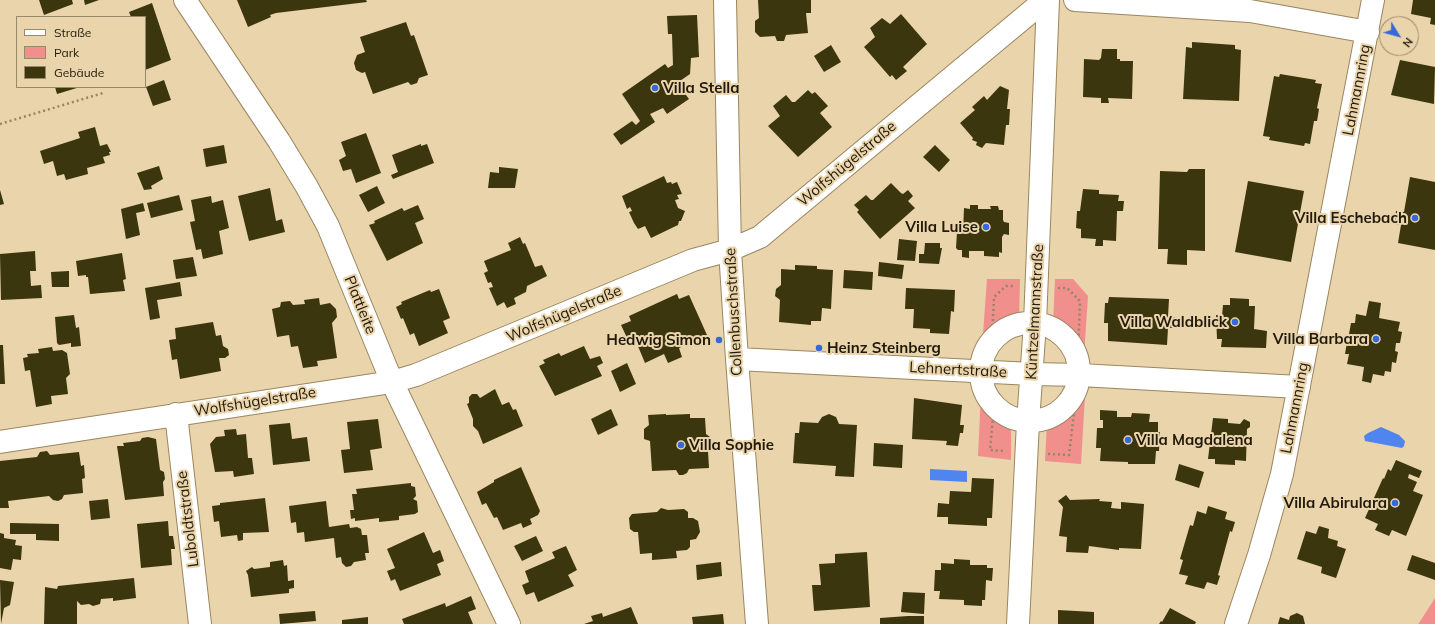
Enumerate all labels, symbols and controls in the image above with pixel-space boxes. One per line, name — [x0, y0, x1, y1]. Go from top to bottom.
legend — [16, 16, 146, 88]
north arrow — [1379, 16, 1419, 56]
text: Straße — [54, 25, 91, 40]
text: N — [1400, 35, 1416, 50]
street label: Lahmannring — [1339, 43, 1375, 137]
text: Park — [54, 45, 79, 60]
text: Gebäude — [54, 65, 104, 80]
place label: Villa Stella — [663, 79, 740, 97]
marker: Villa Stella — [650, 83, 660, 93]
street label: Wolfshügelstraße — [794, 117, 900, 211]
place label: Villa Eschebach — [1295, 209, 1407, 227]
marker: Villa Eschebach — [1410, 213, 1420, 223]
place label: Villa Luise — [905, 218, 978, 236]
marker: Villa Luise — [981, 222, 991, 232]
street label: Küntzelmannstraße — [1022, 244, 1048, 380]
street label: Collenbuschstraße — [722, 247, 746, 377]
street label: Plattleite — [340, 273, 380, 337]
street label: Wolfshügelstraße — [504, 282, 624, 346]
place label: Villa Waldblick — [1120, 313, 1227, 331]
marker: Villa Waldblick — [1230, 317, 1240, 327]
place label: Villa Barbara — [1273, 330, 1368, 348]
place label: Hedwig Simon — [606, 331, 711, 349]
marker: Villa Barbara — [1371, 334, 1381, 344]
marker: Hedwig Simon — [714, 335, 724, 345]
place label: Heinz Steinberg — [827, 339, 941, 357]
marker: Heinz Steinberg — [814, 343, 824, 353]
street label: Lehnertstraße — [909, 358, 1007, 382]
street label: Lahmannring — [1277, 361, 1313, 455]
street label: Wolfshügelstraße — [193, 383, 317, 421]
place label: Villa Magdalena — [1136, 431, 1253, 449]
marker: Villa Magdalena — [1123, 435, 1133, 445]
place label: Villa Sophie — [689, 436, 774, 454]
marker: Villa Sophie — [676, 440, 686, 450]
street label: Luboldtstraße — [173, 470, 203, 568]
place label: Villa Abirulara — [1283, 494, 1387, 512]
marker: Villa Abirulara — [1390, 498, 1400, 508]

